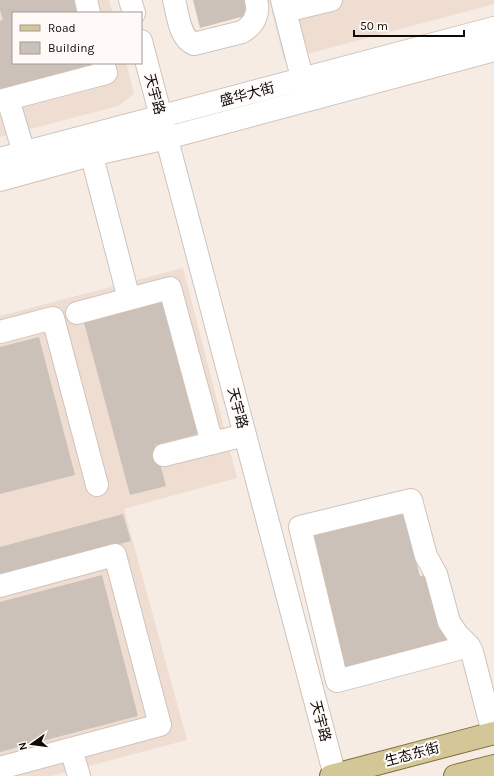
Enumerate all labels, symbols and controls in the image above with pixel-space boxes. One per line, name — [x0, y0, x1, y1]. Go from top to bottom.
legend — [12, 12, 142, 64]
scale bar — [354, 12, 464, 38]
text: 50 m — [360, 19, 388, 33]
text: Road — [48, 21, 76, 35]
text: Building — [48, 41, 95, 55]
street label: 天宇路 — [141, 72, 168, 117]
street label: 盛华大街 — [218, 79, 276, 110]
street label: 天宇路 — [224, 386, 251, 431]
street label: 天宇路 — [307, 699, 334, 744]
north arrow — [12, 724, 52, 764]
street label: 生态东街 — [383, 739, 441, 770]
text: N — [16, 741, 30, 752]

